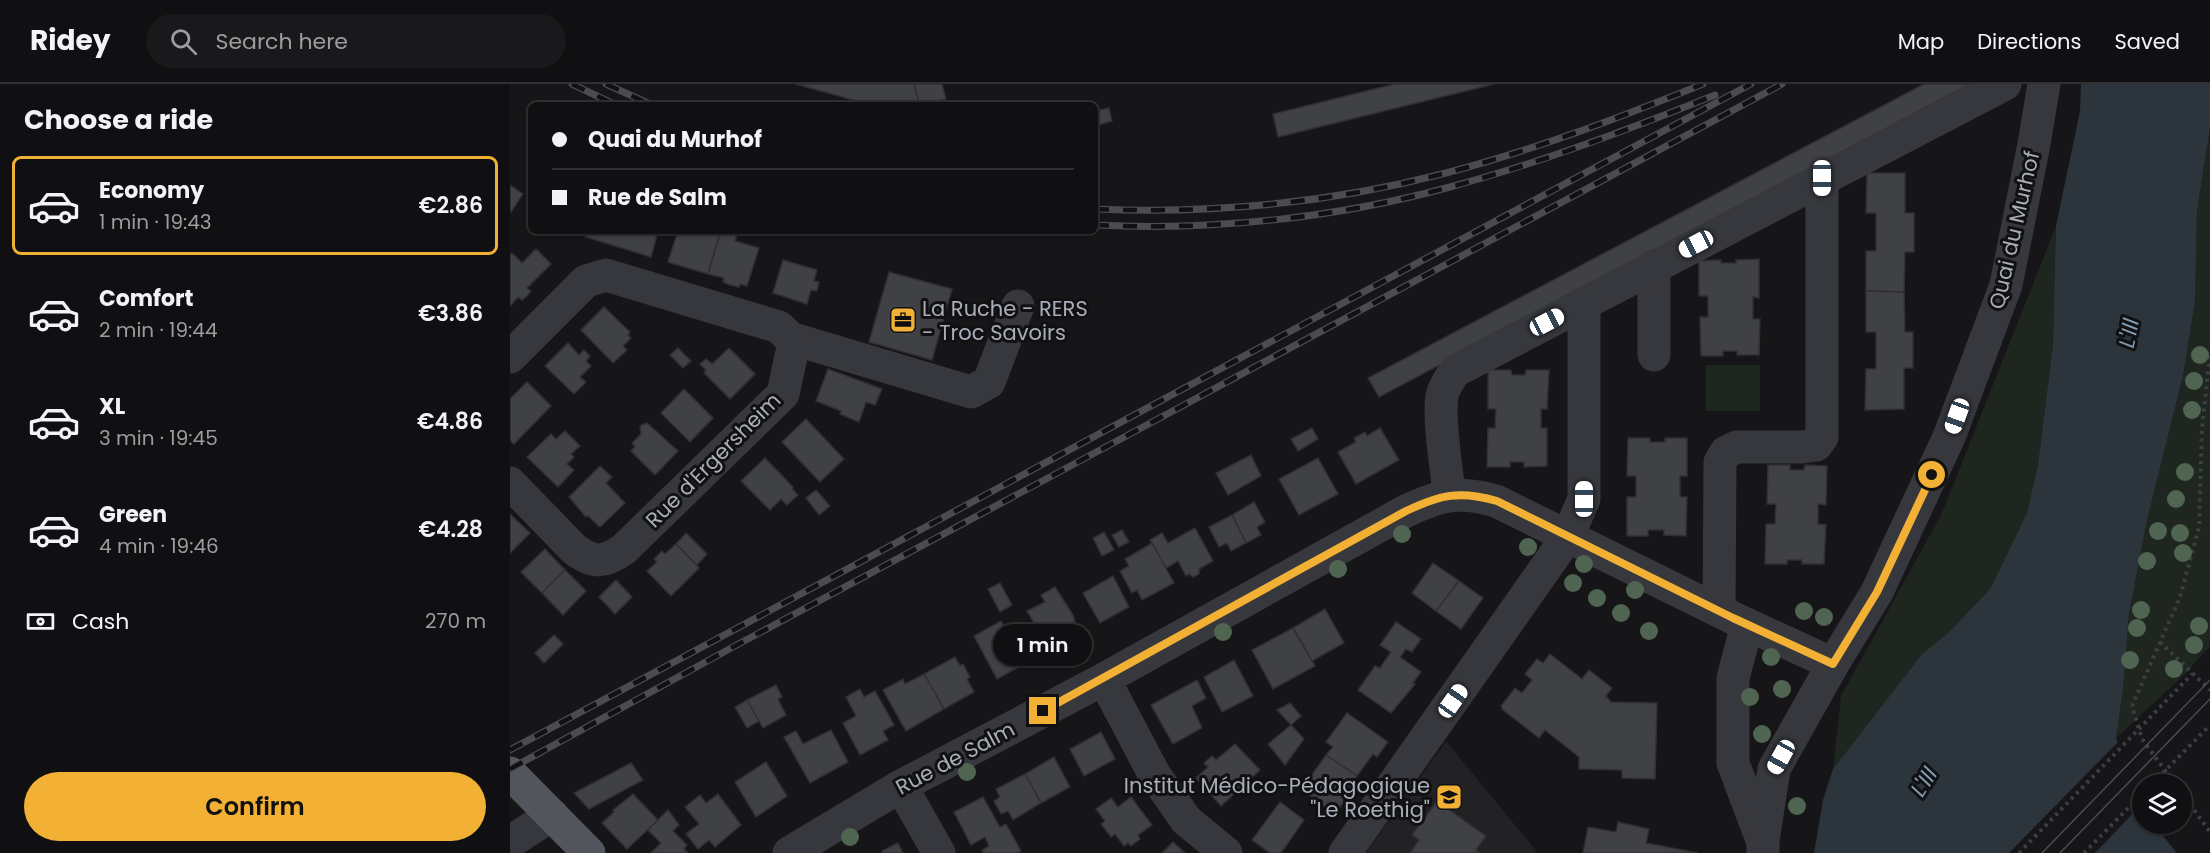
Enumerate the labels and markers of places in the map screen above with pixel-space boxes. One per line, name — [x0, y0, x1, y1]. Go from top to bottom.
place label: La Ruche - RERS - Troc Savoirs — [922, 294, 1088, 347]
office icon: La Ruche - RERS - Troc Savoirs — [888, 305, 918, 335]
place label: Institut Médico-Pédagogique "Le Roethig" — [1124, 771, 1430, 824]
school or university icon: Institut Médico-Pédagogique "Le Roethig" — [1434, 782, 1464, 812]

